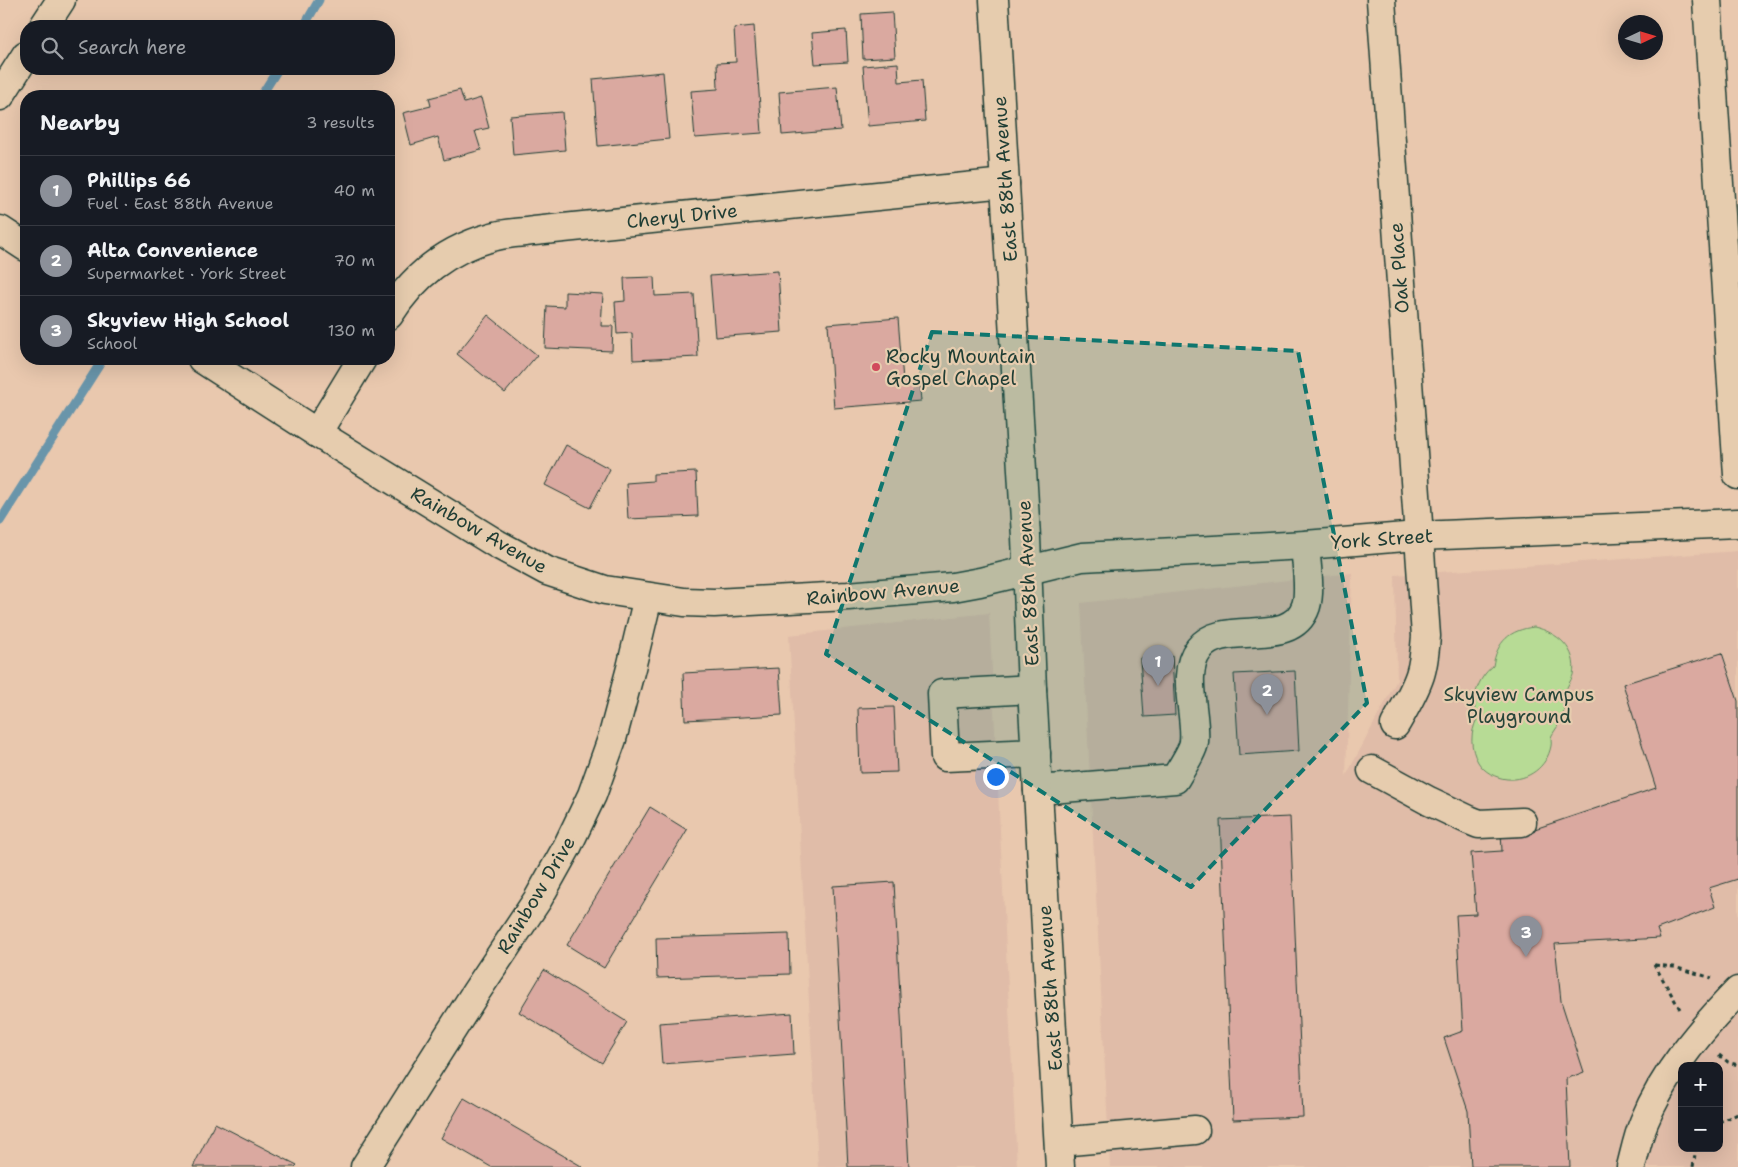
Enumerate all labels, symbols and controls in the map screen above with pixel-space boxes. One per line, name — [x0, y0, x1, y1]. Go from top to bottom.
north arrow — [1618, 15, 1663, 60]
search box — [20, 20, 395, 75]
icon: search — [38, 34, 66, 62]
text: Search here — [78, 35, 187, 60]
street label: East 88th Avenue — [987, 95, 1023, 263]
text: Nearby — [40, 109, 120, 137]
text: 3 results — [306, 112, 375, 133]
text: Phillips 66 — [87, 168, 191, 193]
text: 1 — [52, 180, 60, 201]
text: 40 m — [333, 180, 375, 201]
text: Fuel · East 88th Avenue — [87, 193, 274, 214]
street label: Cheryl Drive — [625, 198, 739, 234]
street label: Oak Place — [1383, 222, 1415, 314]
text: Alta Convenience — [87, 238, 258, 263]
text: 2 — [50, 250, 62, 271]
text: 70 m — [334, 250, 375, 271]
text: Supermarket · York Street — [87, 263, 286, 284]
text: Skyview High School — [87, 308, 289, 333]
text: 3 — [50, 320, 62, 341]
text: 130 m — [328, 320, 375, 341]
text: School — [87, 333, 137, 354]
place label: Rocky Mountain Gospel Chapel — [886, 344, 1035, 391]
marker: Rocky Mountain Gospel Chapel — [870, 361, 882, 373]
street label: Rainbow Avenue — [406, 481, 552, 579]
street label: East 88th Avenue — [1011, 499, 1045, 667]
street label: York Street — [1330, 523, 1434, 555]
street label: Rainbow Avenue — [805, 573, 961, 611]
pin: 1 — [1142, 645, 1174, 686]
pin: 2 — [1251, 674, 1283, 715]
park label: Skyview Campus Playground — [1444, 682, 1594, 729]
your location — [983, 764, 1009, 790]
street label: Rainbow Drive — [491, 831, 581, 959]
street label: East 88th Avenue — [1032, 904, 1068, 1072]
pin: 3 — [1510, 916, 1542, 957]
map controls — [1678, 1062, 1723, 1152]
button: + — [1678, 1062, 1723, 1107]
button: − — [1678, 1107, 1723, 1152]

